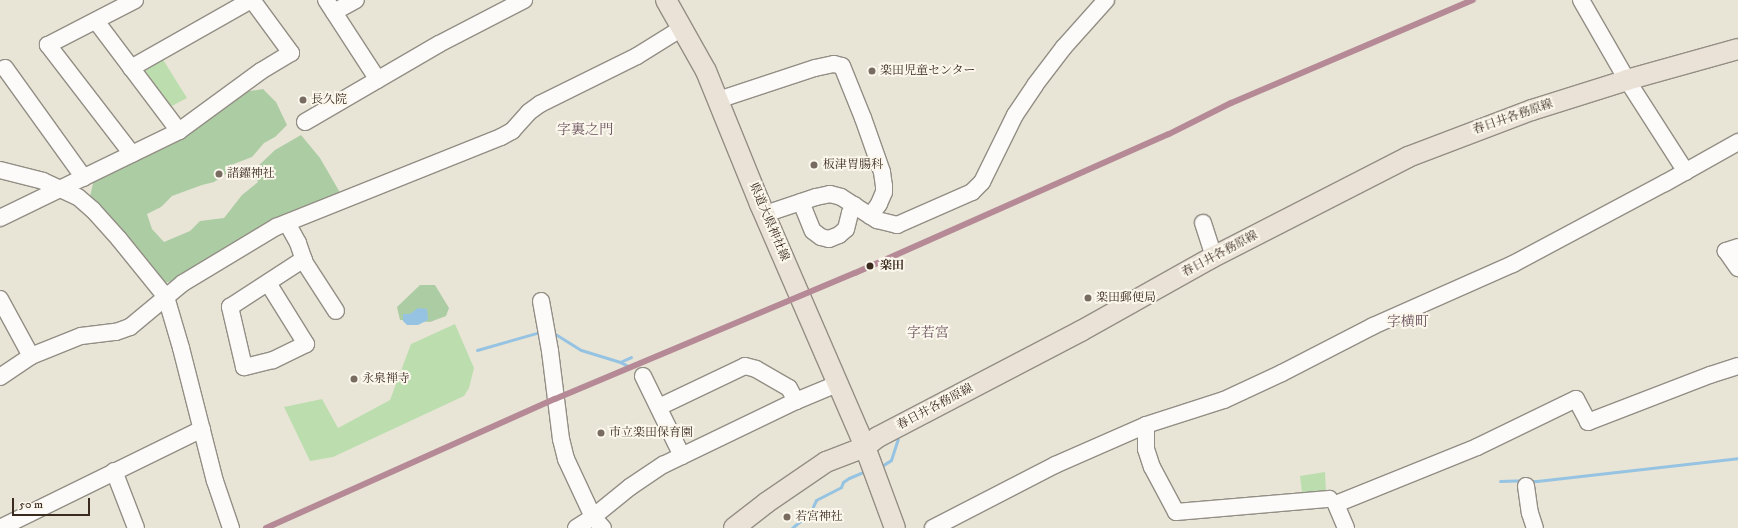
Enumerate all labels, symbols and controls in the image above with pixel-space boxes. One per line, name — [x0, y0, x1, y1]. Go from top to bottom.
place label: 楽田児童センター — [880, 64, 976, 78]
marker: 楽田児童センター — [867, 66, 877, 76]
place label: 長久院 — [311, 93, 347, 107]
marker: 長久院 — [298, 95, 308, 105]
street label: 春日井各務原線 — [1471, 97, 1555, 137]
district label: 字裏之門 — [557, 122, 613, 138]
place label: 板津胃腸科 — [823, 158, 883, 172]
marker: 板津胃腸科 — [808, 159, 820, 171]
place label: 諸鑃神社 — [227, 167, 275, 181]
marker: 諸鑃神社 — [214, 169, 224, 179]
street label: 県道大県神社線 — [746, 181, 792, 263]
street label: 春日井各務原線 — [1180, 228, 1260, 280]
marker: 楽田 — [863, 259, 877, 273]
place label: 楽田 — [880, 259, 904, 273]
place label: 楽田郵便局 — [1096, 291, 1156, 305]
marker: 楽田郵便局 — [1083, 293, 1093, 303]
district label: 字横町 — [1387, 314, 1429, 330]
district label: 字若宮 — [907, 325, 949, 341]
place label: 永泉禅寺 — [362, 372, 410, 386]
marker: 永泉禅寺 — [349, 374, 359, 384]
street label: 春日井各務原線 — [895, 381, 975, 433]
place label: 市立楽田保育園 — [609, 426, 693, 440]
marker: 市立楽田保育園 — [596, 428, 606, 438]
scale bar — [14, 490, 92, 516]
text: 50 m — [19, 497, 43, 512]
place label: 若宮神社 — [795, 510, 843, 524]
marker: 若宮神社 — [782, 512, 792, 522]

